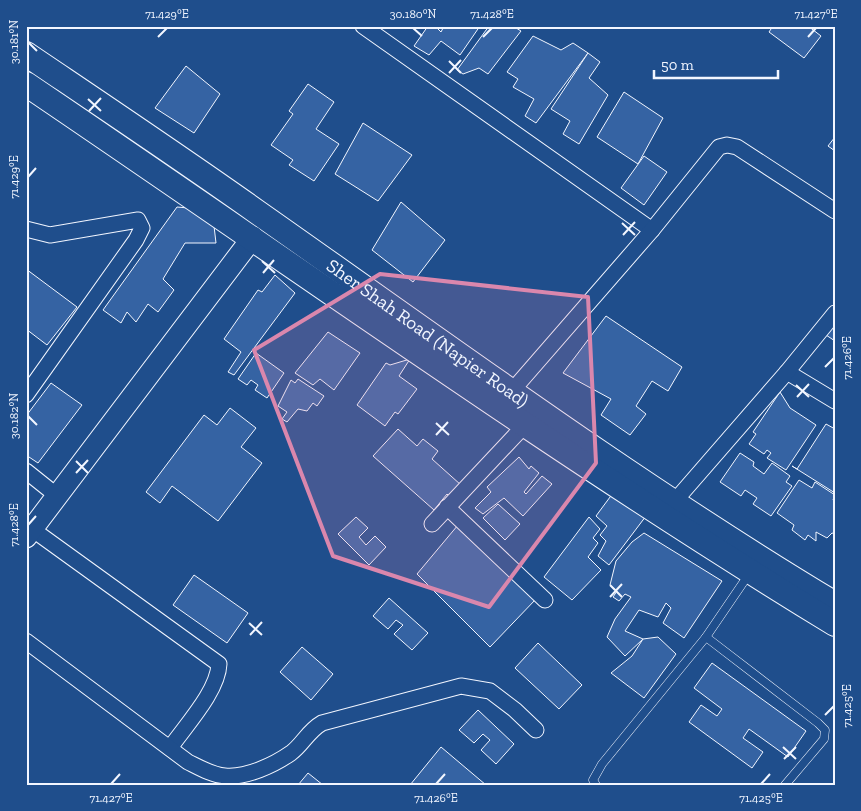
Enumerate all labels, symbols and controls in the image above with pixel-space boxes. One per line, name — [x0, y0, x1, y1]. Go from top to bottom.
text: 71.429°E — [145, 7, 189, 21]
text: 30.180°N — [390, 7, 437, 21]
text: 71.428°E — [470, 7, 514, 21]
text: 71.427°E — [795, 7, 837, 21]
text: 30.181°N — [7, 20, 21, 64]
scale bar — [654, 48, 777, 80]
text: 50 m — [661, 56, 694, 74]
text: 71.429°E — [7, 155, 21, 199]
street label: Sher Shah Road (Napier Road) — [322, 254, 533, 412]
text: 71.426°E — [840, 336, 854, 380]
text: 30.182°N — [7, 393, 21, 439]
text: 71.428°E — [7, 503, 21, 547]
text: 71.425°E — [840, 684, 854, 728]
text: 71.427°E — [90, 791, 132, 805]
text: 71.426°E — [414, 791, 458, 805]
text: 71.425°E — [739, 791, 783, 805]

